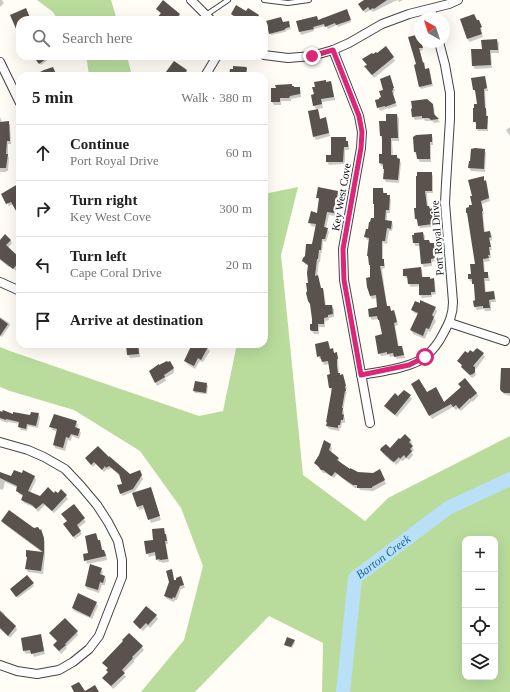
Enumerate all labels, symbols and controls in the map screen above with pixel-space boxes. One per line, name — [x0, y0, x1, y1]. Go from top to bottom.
north arrow — [414, 12, 450, 48]
search box — [16, 16, 268, 60]
icon: search — [30, 27, 52, 49]
text: Search here — [62, 30, 132, 46]
route end — [303, 47, 321, 65]
text: 5 min — [32, 88, 73, 107]
text: Walk · 380 m — [181, 90, 252, 105]
text: Continue — [70, 136, 129, 152]
icon: ahead — [32, 142, 54, 164]
text: 60 m — [226, 145, 252, 160]
text: Port Royal Drive — [70, 153, 159, 168]
street label: Key West Cove — [329, 162, 353, 232]
text: Turn right — [70, 192, 137, 208]
icon: right — [32, 198, 54, 220]
street label: Port Royal Drive — [428, 200, 446, 276]
text: 300 m — [219, 201, 252, 216]
text: Key West Cove — [70, 209, 151, 224]
text: Turn left — [70, 248, 127, 264]
icon: left — [32, 254, 54, 276]
text: 20 m — [226, 257, 252, 272]
text: Cape Coral Drive — [70, 265, 162, 280]
icon: arrive — [32, 310, 54, 332]
text: Arrive at destination — [70, 312, 203, 328]
route start — [416, 348, 434, 366]
water label: Barton Creek — [353, 531, 414, 582]
map controls — [462, 536, 498, 680]
button: + — [462, 536, 498, 572]
button: − — [462, 572, 498, 608]
button: locate — [462, 608, 498, 644]
button: layers — [462, 644, 498, 680]

